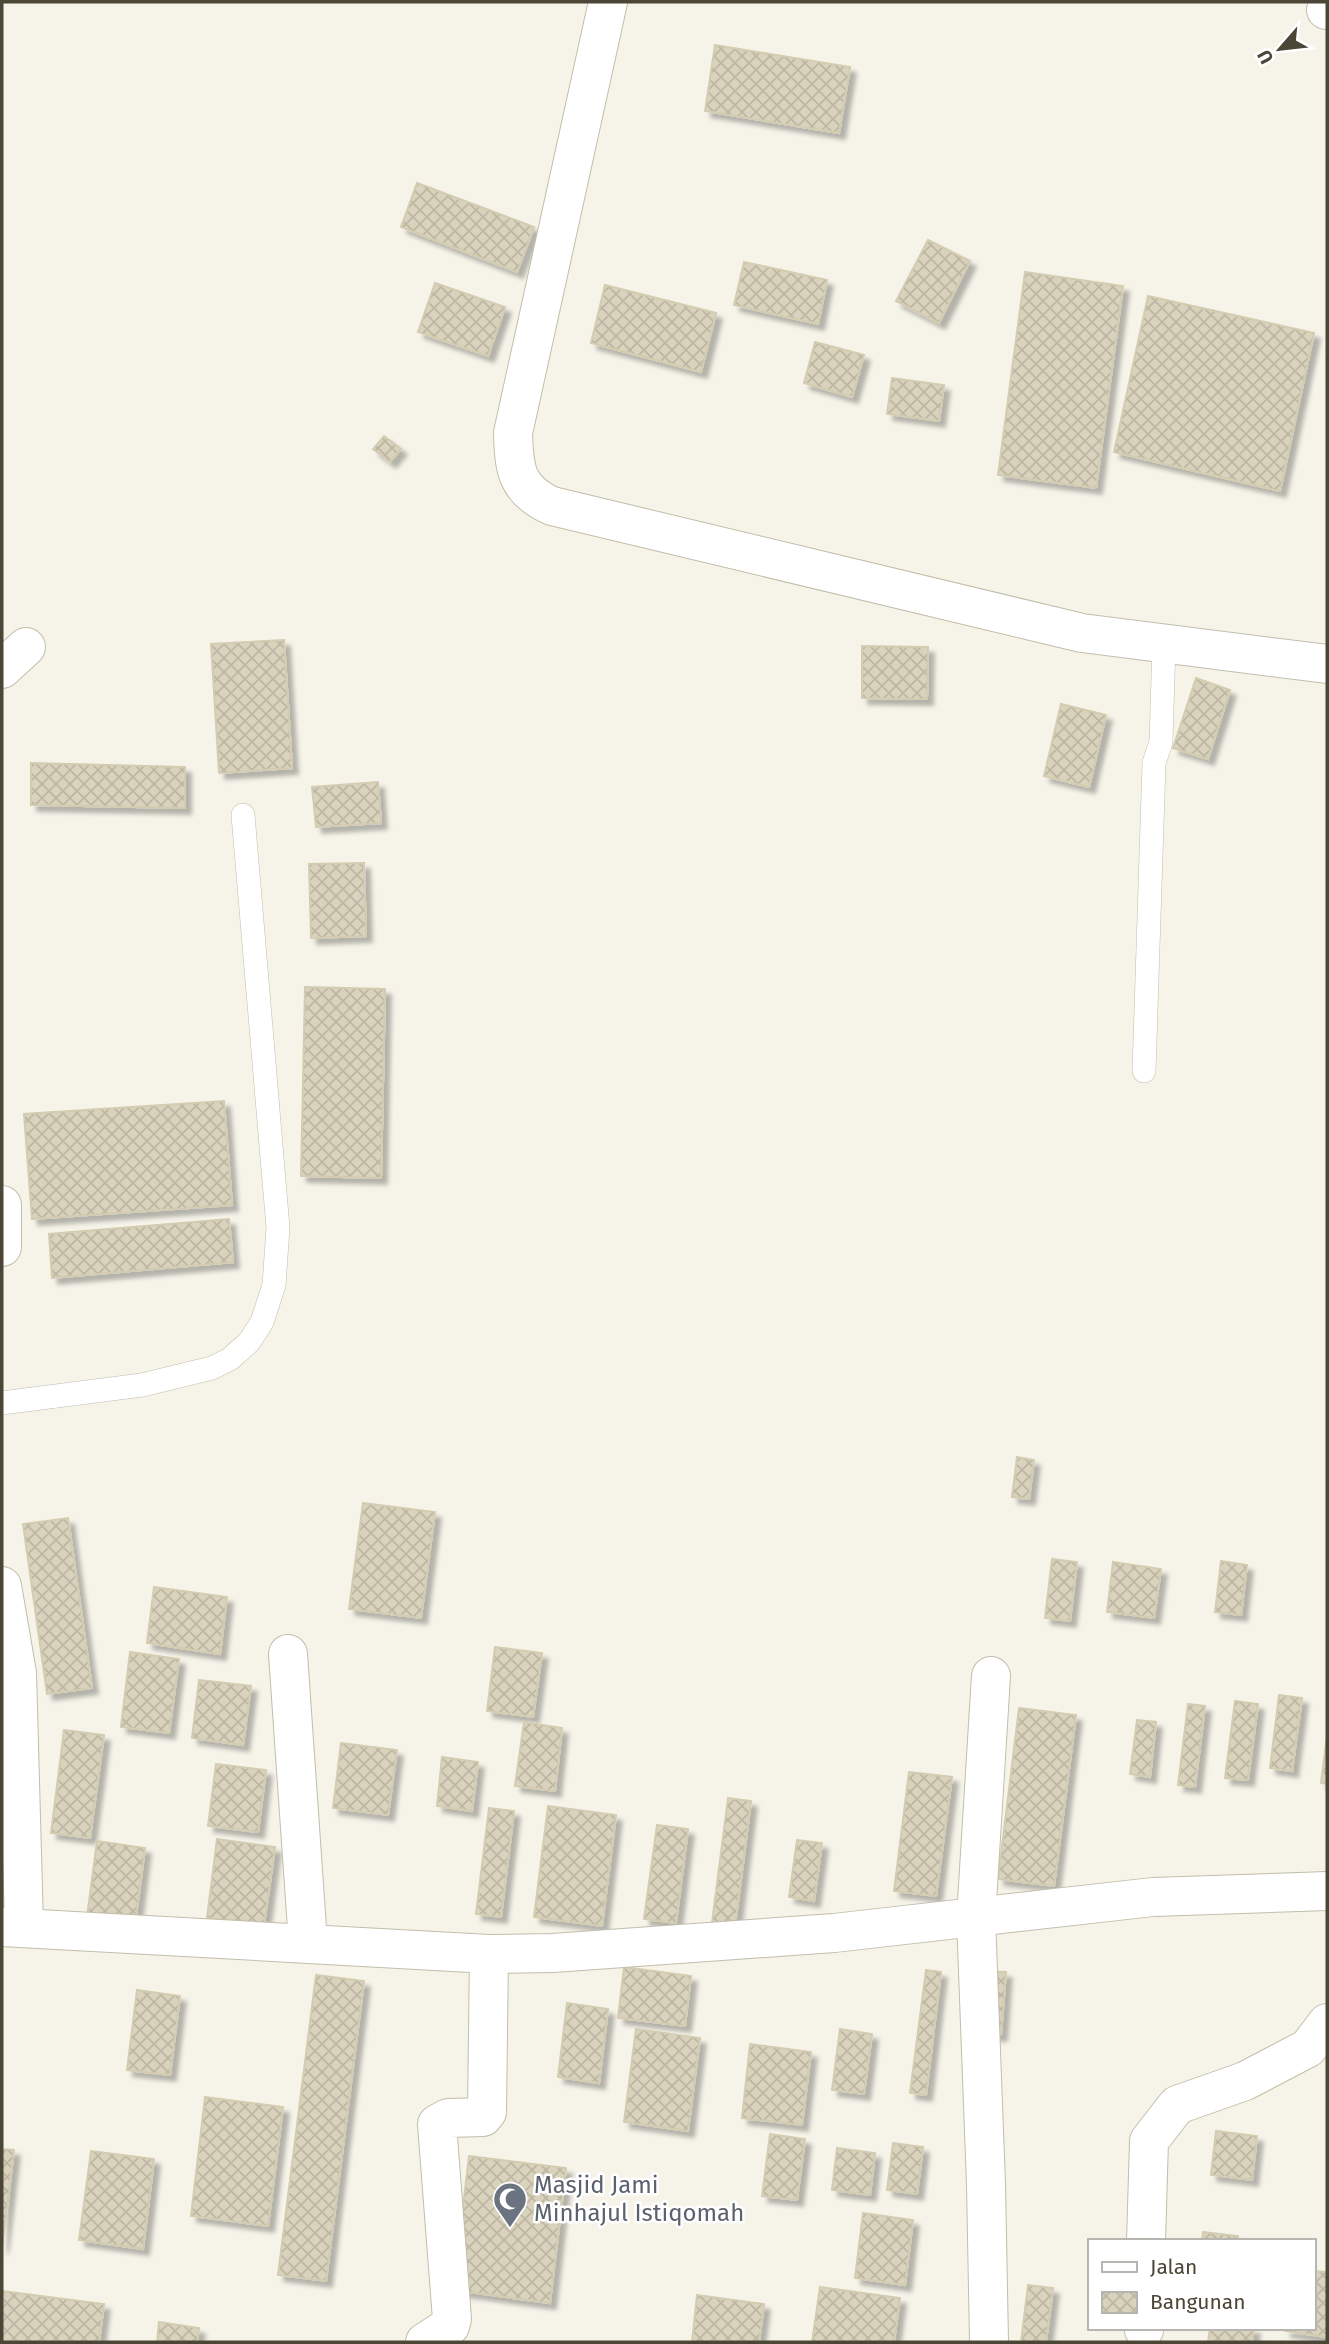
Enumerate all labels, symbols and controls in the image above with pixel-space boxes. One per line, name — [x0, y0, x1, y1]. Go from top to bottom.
north arrow — [1245, 14, 1315, 84]
text: U — [1252, 46, 1278, 68]
place label: Masjid Jami Minhajul Istiqomah — [534, 2171, 744, 2227]
mosque icon: Masjid Jami Minhajul Istiqomah — [491, 2180, 529, 2229]
legend — [1088, 2239, 1315, 2330]
text: Jalan — [1150, 2254, 1197, 2280]
text: Bangunan — [1150, 2289, 1245, 2315]

